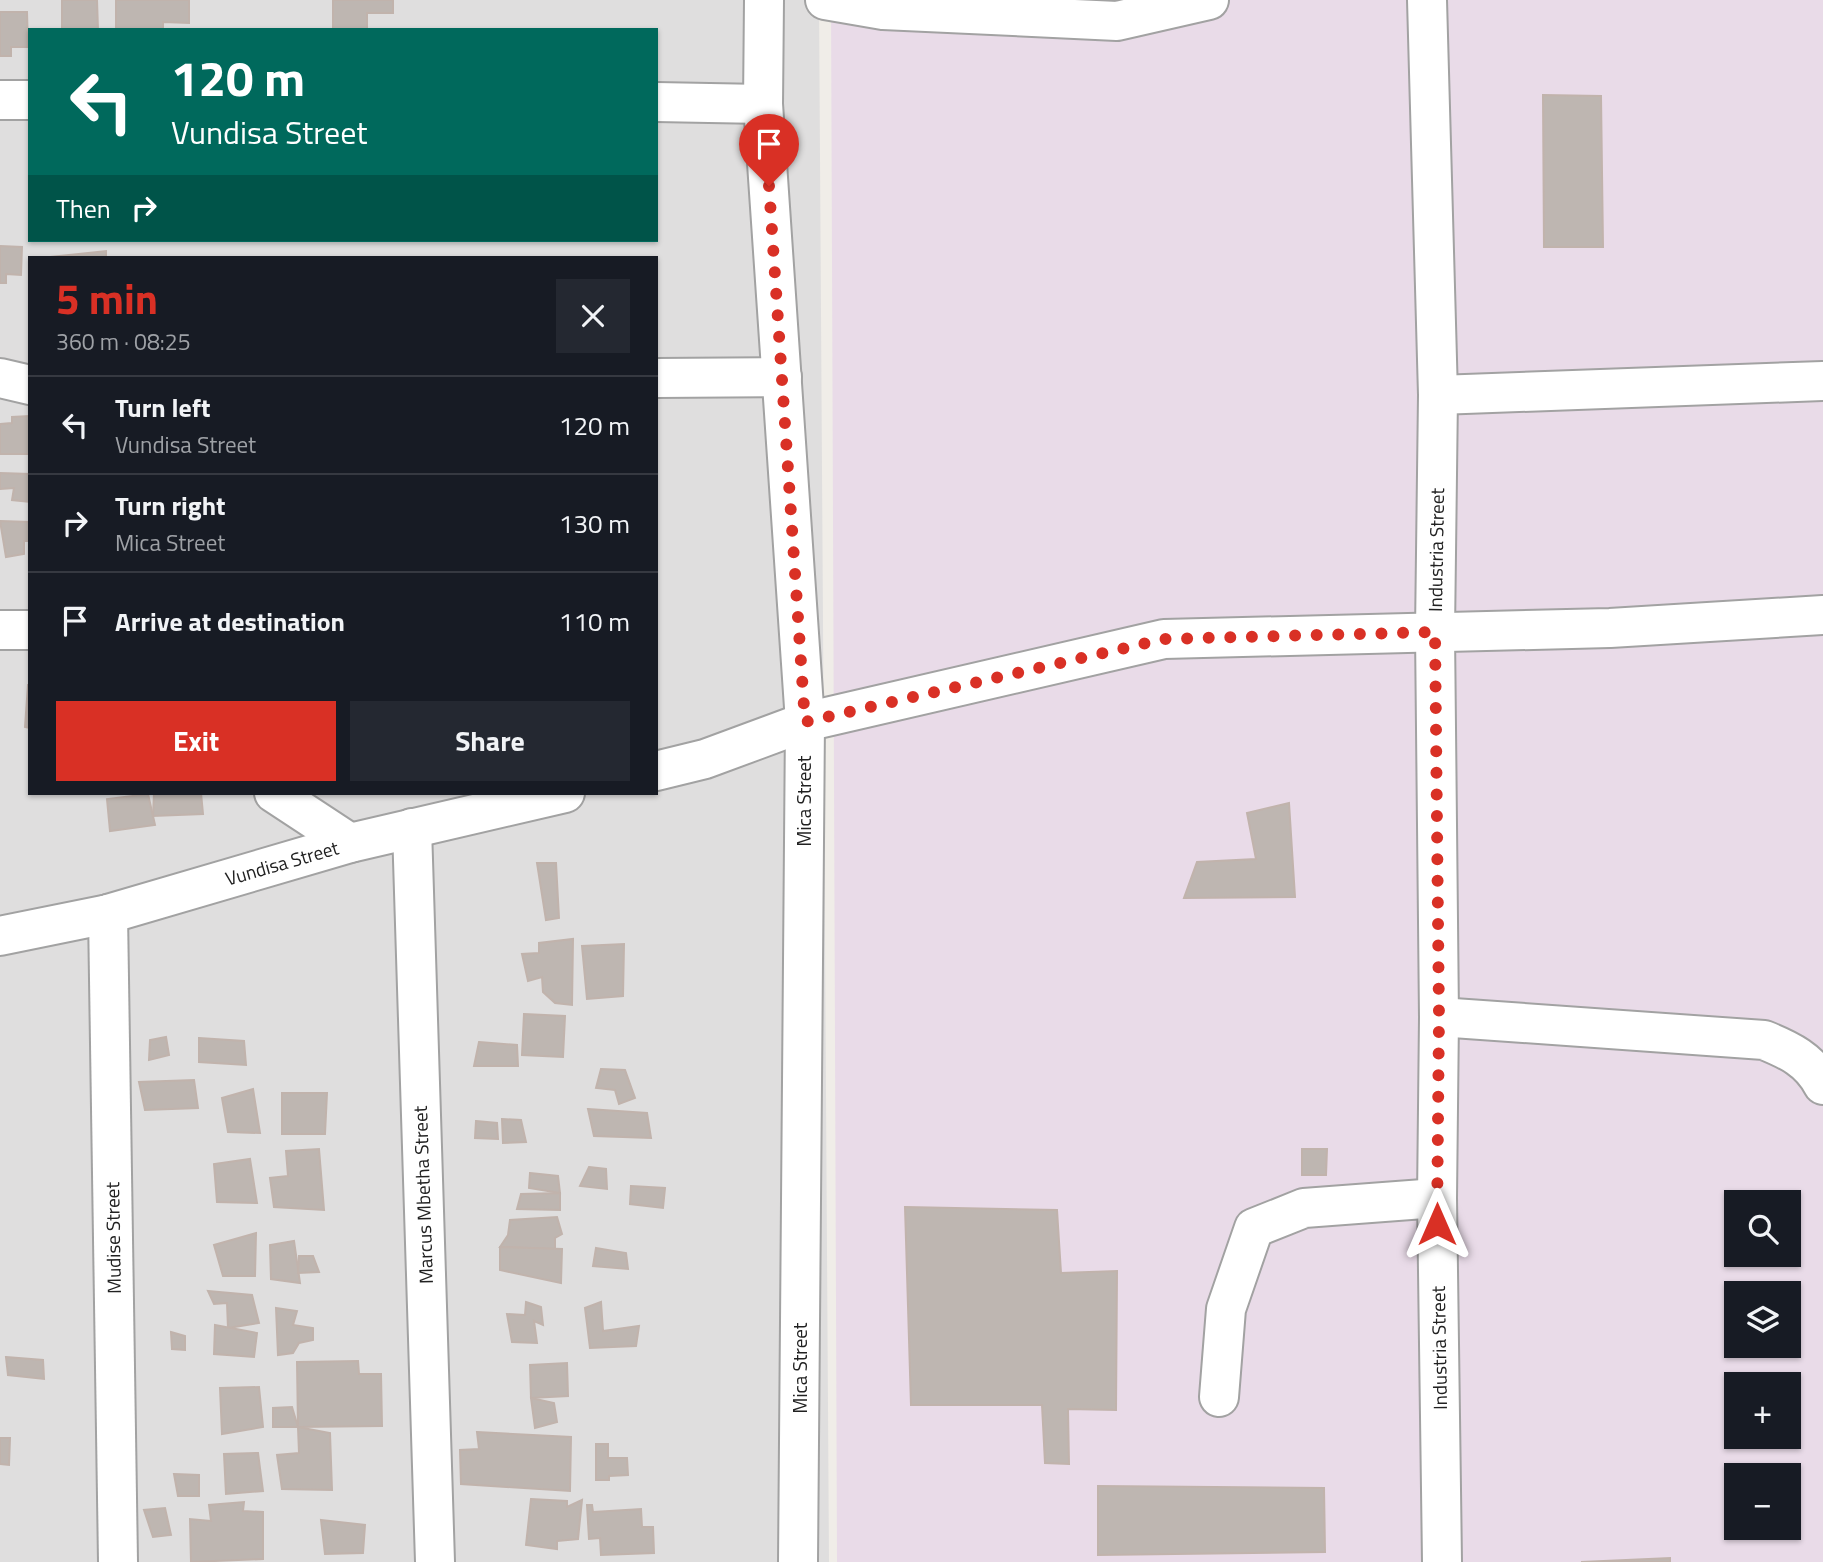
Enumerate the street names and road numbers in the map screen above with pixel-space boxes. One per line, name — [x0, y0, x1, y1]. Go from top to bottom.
street label: Industria Street — [1420, 487, 1451, 612]
street label: Mica Street — [789, 755, 818, 847]
street label: Vundisa Street — [222, 832, 342, 893]
street label: Marcus Mbetha Street — [405, 1105, 440, 1285]
street label: Mudise Street — [97, 1182, 128, 1294]
street label: Industria Street — [1423, 1285, 1454, 1410]
street label: Mica Street — [785, 1322, 814, 1414]

